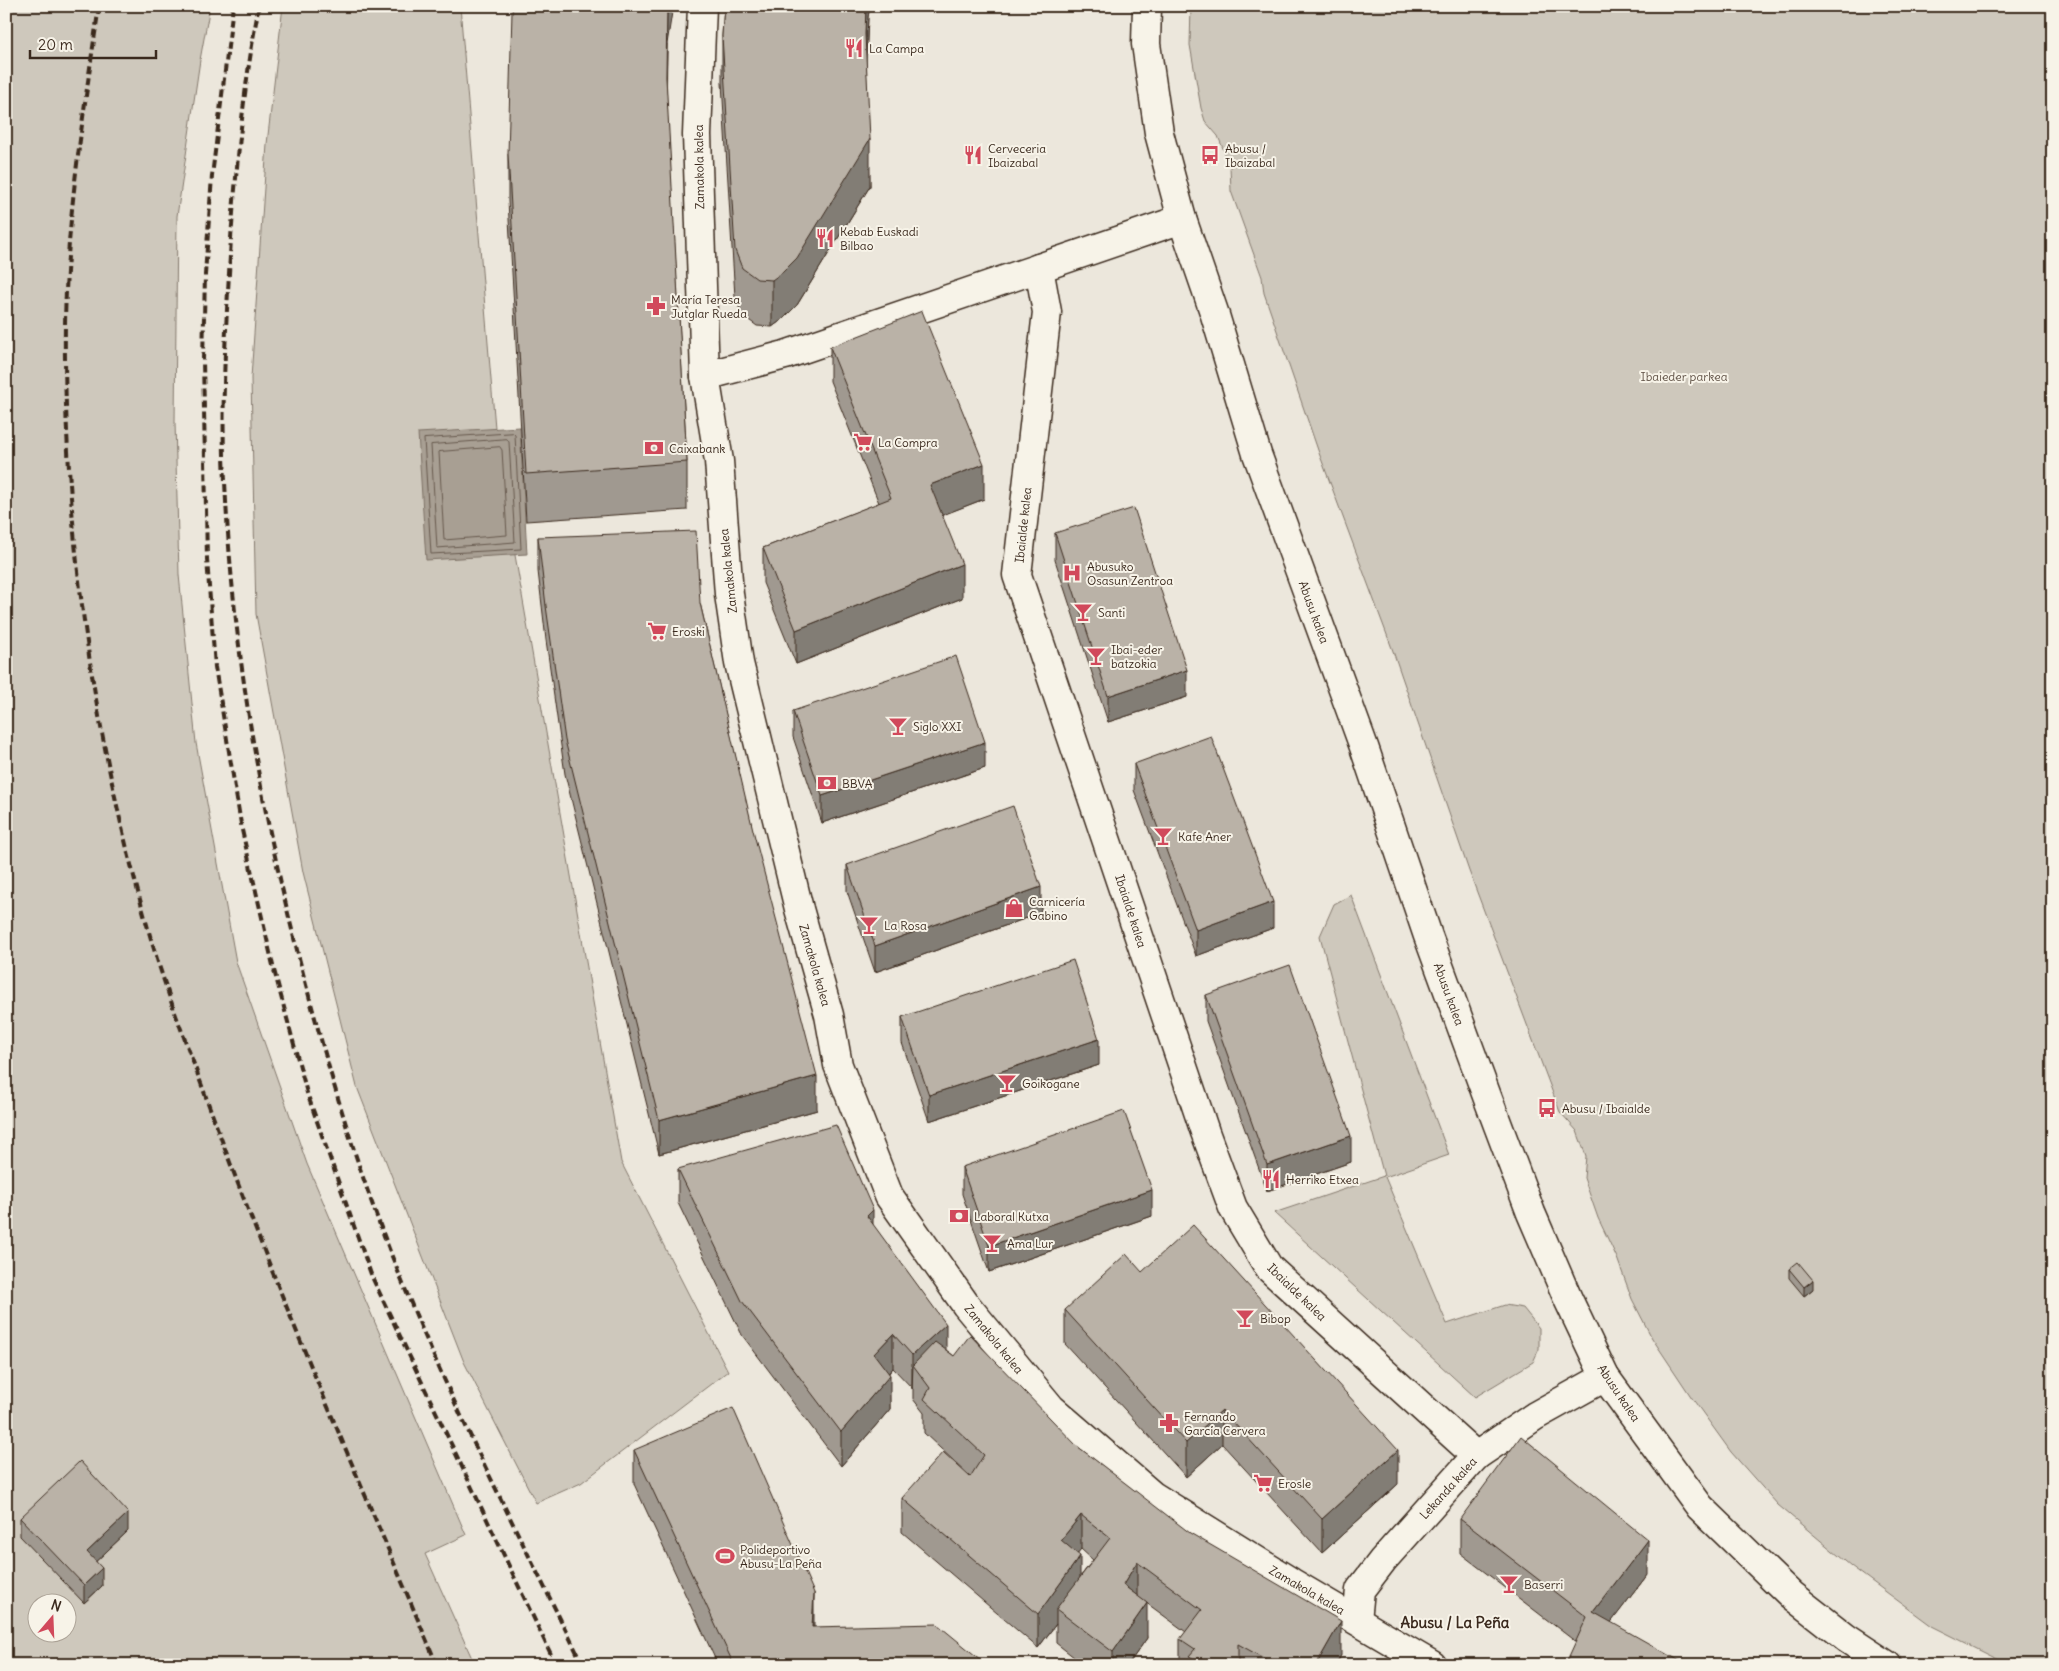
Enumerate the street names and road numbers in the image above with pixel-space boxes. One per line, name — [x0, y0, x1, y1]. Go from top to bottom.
street label: Zamakola kalea — [691, 124, 707, 210]
street label: Ibaialde kalea — [1012, 486, 1034, 564]
street label: Zamakola kalea — [716, 528, 740, 614]
street label: Abusu kalea — [1296, 579, 1332, 646]
street label: Ibaialde kalea — [1112, 872, 1150, 950]
street label: Zamakola kalea — [796, 922, 834, 1008]
street label: Abusu kalea — [1431, 961, 1467, 1028]
street label: Ibaialde kalea — [1264, 1260, 1330, 1324]
street label: Zamakola kalea — [961, 1301, 1027, 1377]
street label: Abusu kalea — [1594, 1362, 1644, 1424]
street label: Lekanda kalea — [1416, 1454, 1480, 1522]
street label: Zamakola kalea — [1266, 1562, 1348, 1618]

